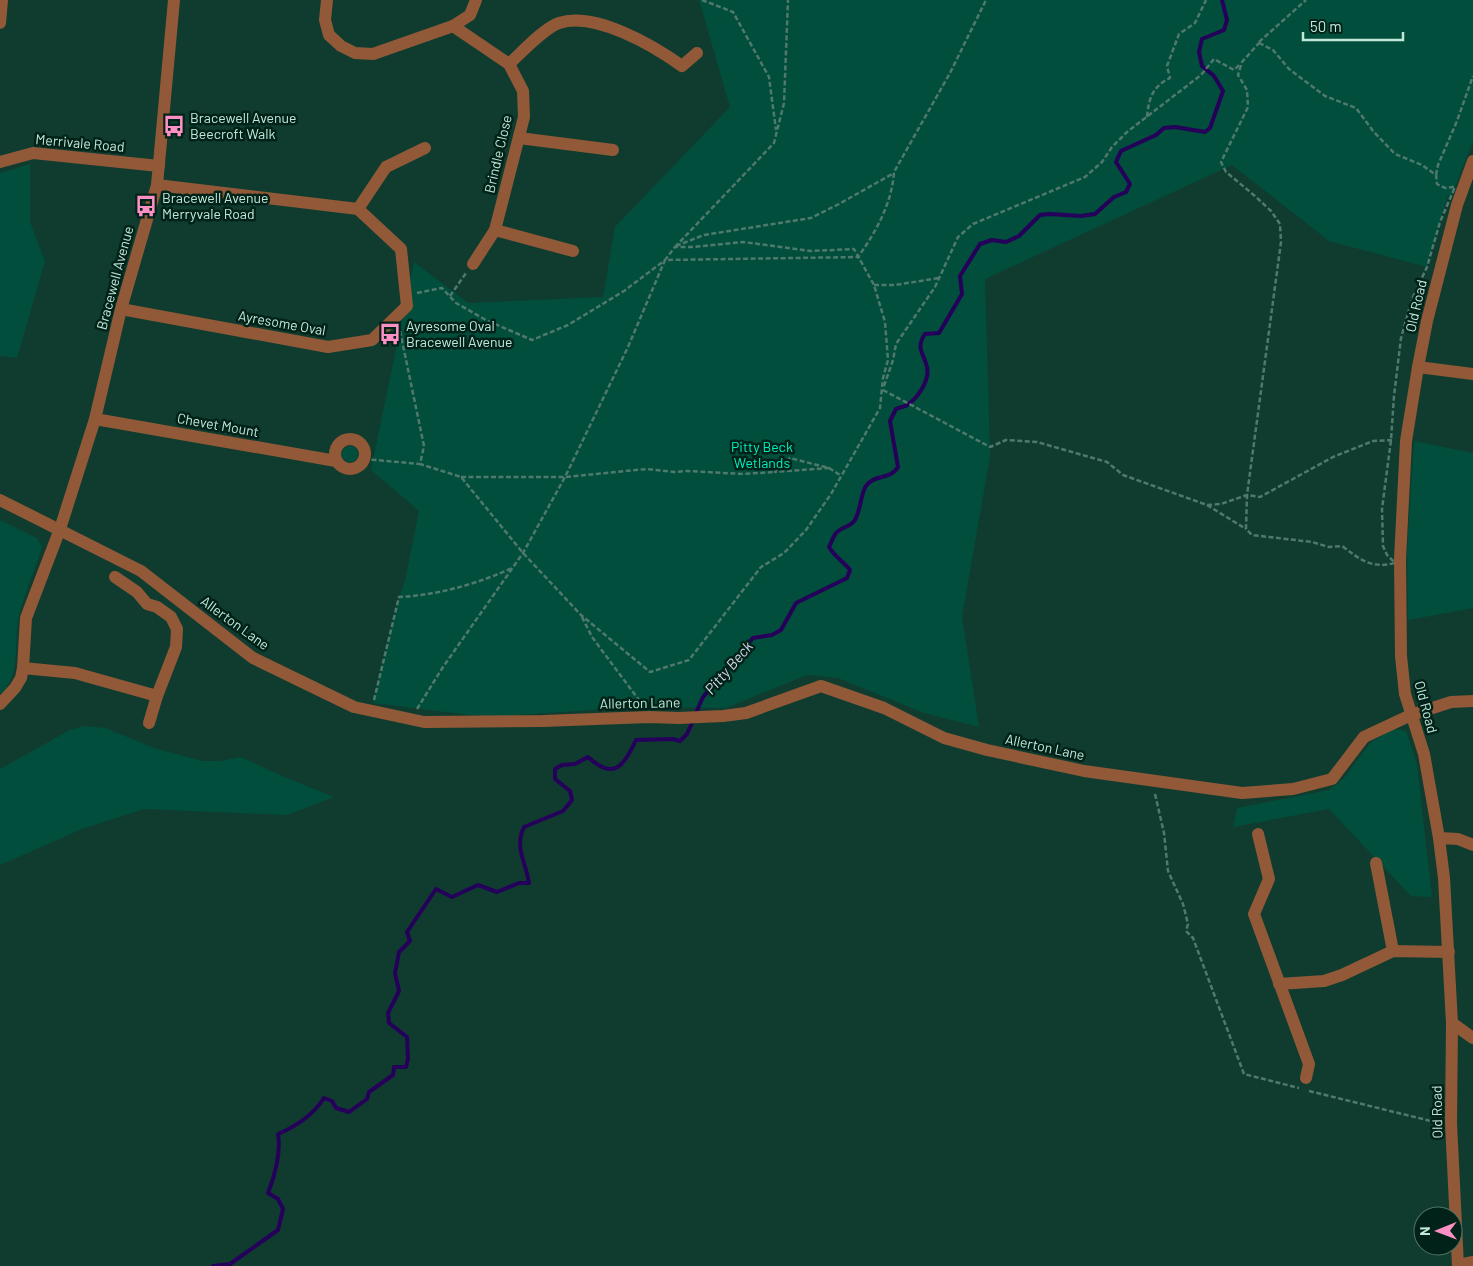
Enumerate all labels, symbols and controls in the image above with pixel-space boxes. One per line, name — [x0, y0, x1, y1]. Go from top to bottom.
scale bar — [1303, 10, 1403, 42]
text: 50 m — [1310, 17, 1342, 35]
place label: Bracewell Avenue Beecroft Walk — [190, 109, 297, 142]
bus stop icon: Bracewell Avenue Beecroft Walk — [161, 113, 187, 139]
street label: Brindle Close — [480, 113, 515, 195]
street label: Merrivale Road — [35, 130, 125, 155]
place label: Bracewell Avenue Merryvale Road — [162, 189, 269, 222]
bus stop icon: Bracewell Avenue Merryvale Road — [133, 193, 159, 219]
street label: Bracewell Avenue — [93, 224, 137, 332]
street label: Old Road — [1401, 278, 1430, 334]
street label: Ayresome Oval — [237, 306, 327, 339]
place label: Ayresome Oval Bracewell Avenue — [406, 317, 513, 350]
bus stop icon: Ayresome Oval Bracewell Avenue — [377, 321, 403, 347]
street label: Chevet Mount — [176, 409, 260, 440]
park label: Pitty Beck Wetlands — [731, 438, 793, 471]
street label: Allerton Lane — [198, 592, 273, 653]
water label: Pitty Beck — [700, 637, 757, 697]
street label: Old Road — [1411, 679, 1442, 735]
street label: Allerton Lane — [600, 693, 680, 712]
street label: Allerton Lane — [1004, 730, 1086, 763]
street label: Old Road — [1428, 1085, 1445, 1139]
north arrow — [1413, 1206, 1463, 1256]
text: N — [1416, 1226, 1433, 1236]

